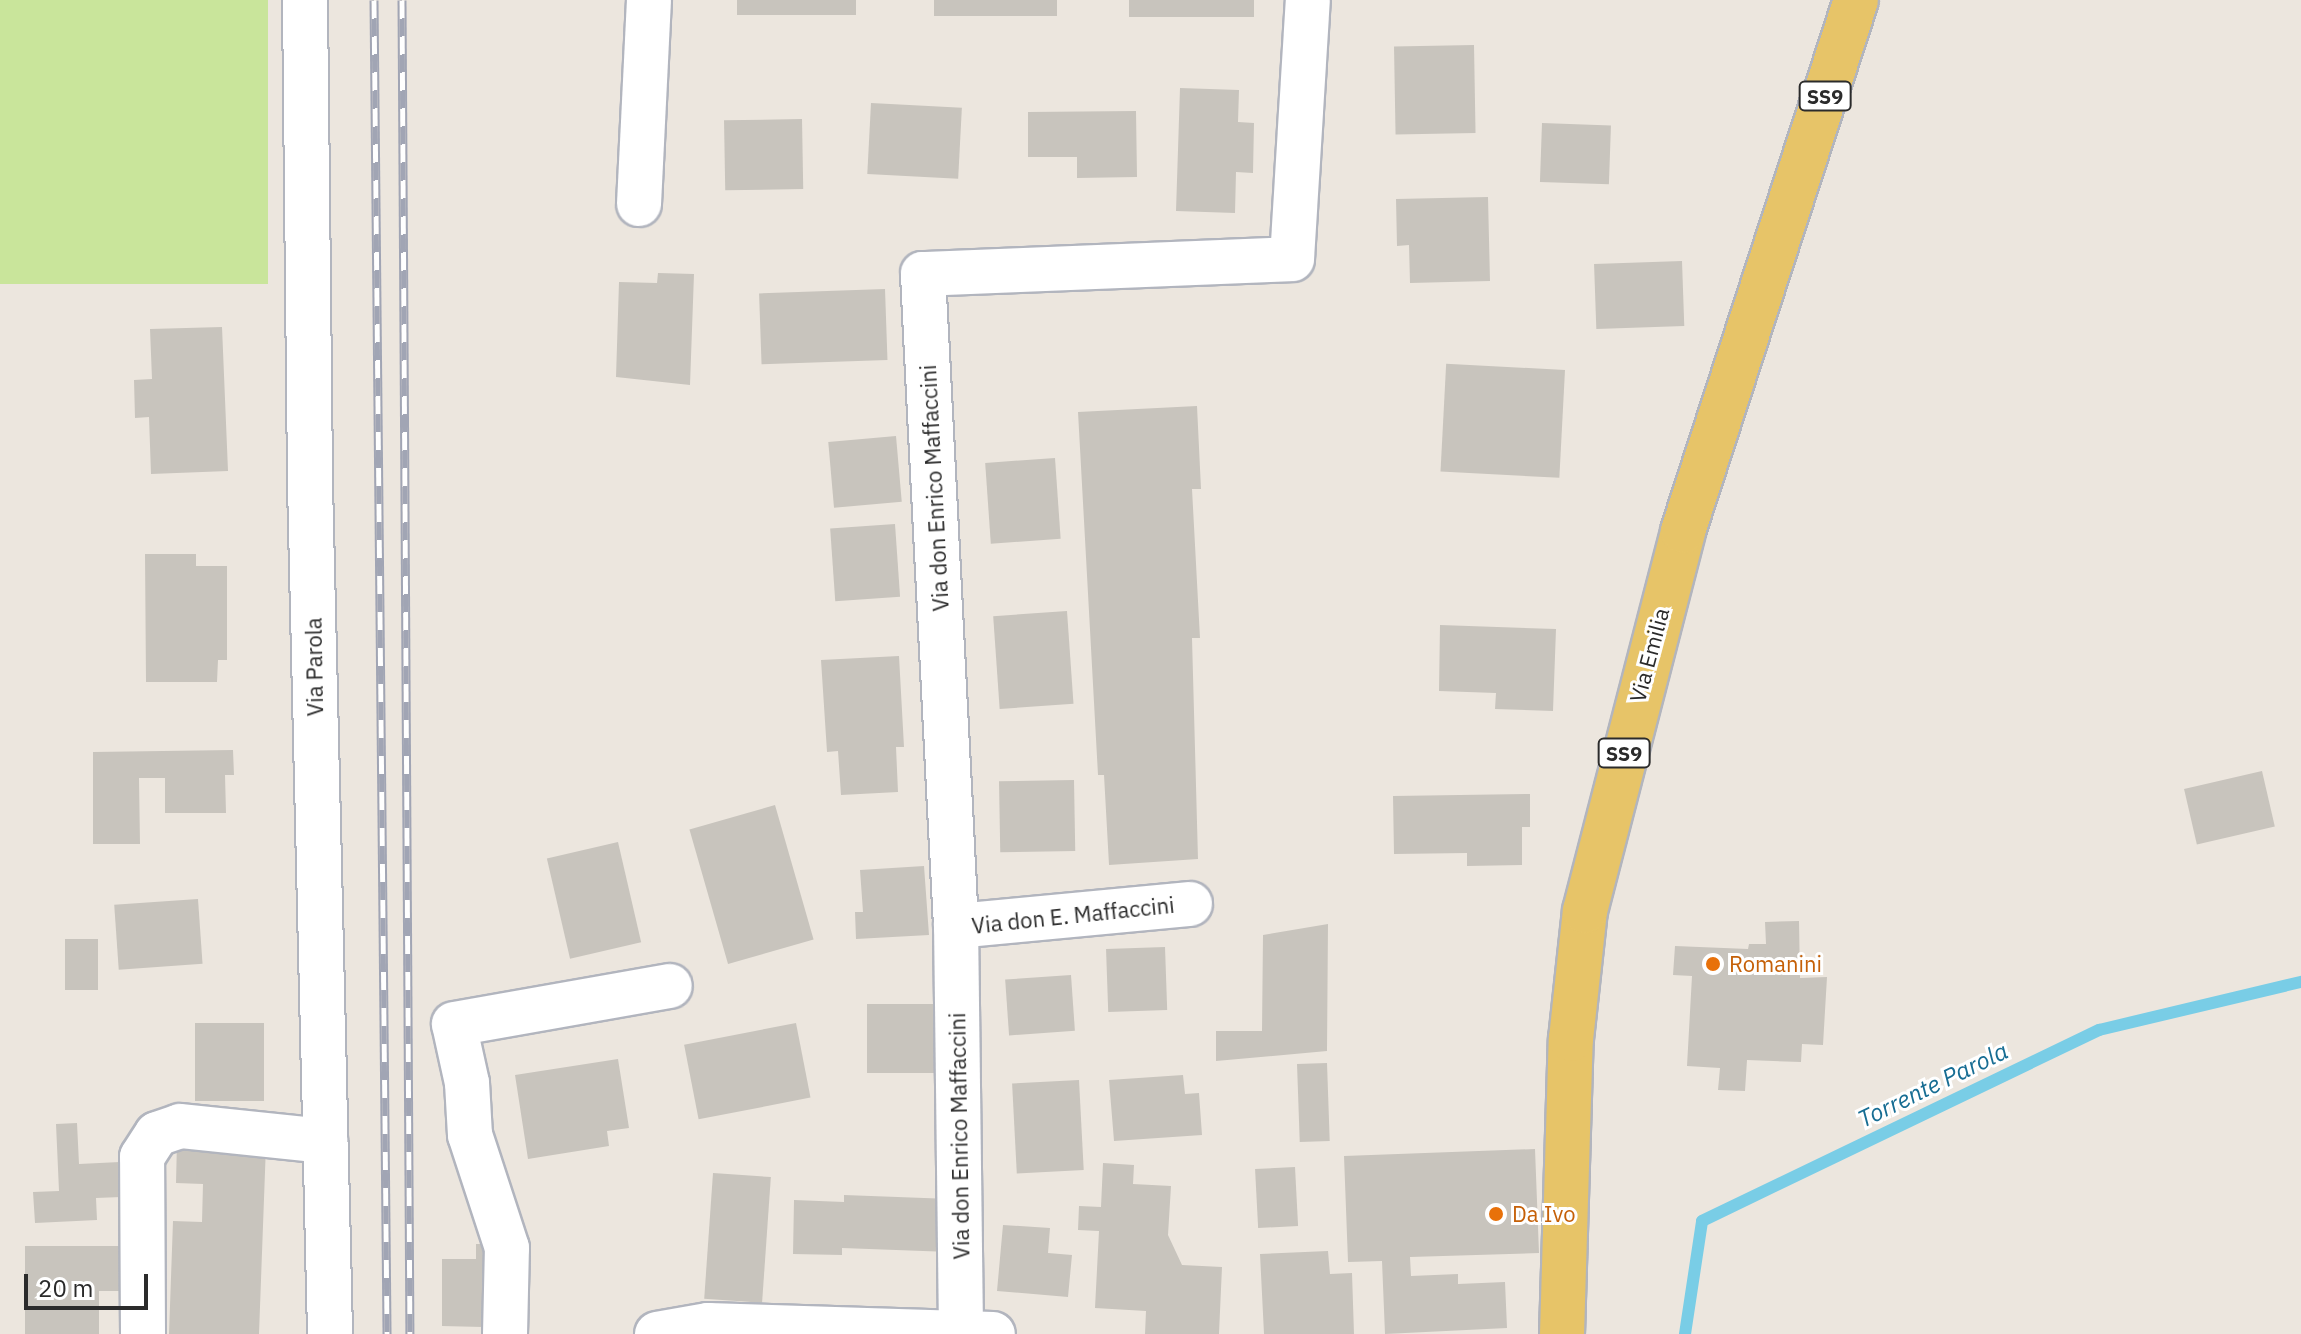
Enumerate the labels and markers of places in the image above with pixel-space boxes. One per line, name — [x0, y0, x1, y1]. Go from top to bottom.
place label: Romanini — [1729, 951, 1822, 977]
marker: Romanini — [1704, 955, 1722, 973]
place label: Da Ivo — [1512, 1201, 1575, 1227]
marker: Da Ivo — [1487, 1205, 1505, 1223]

